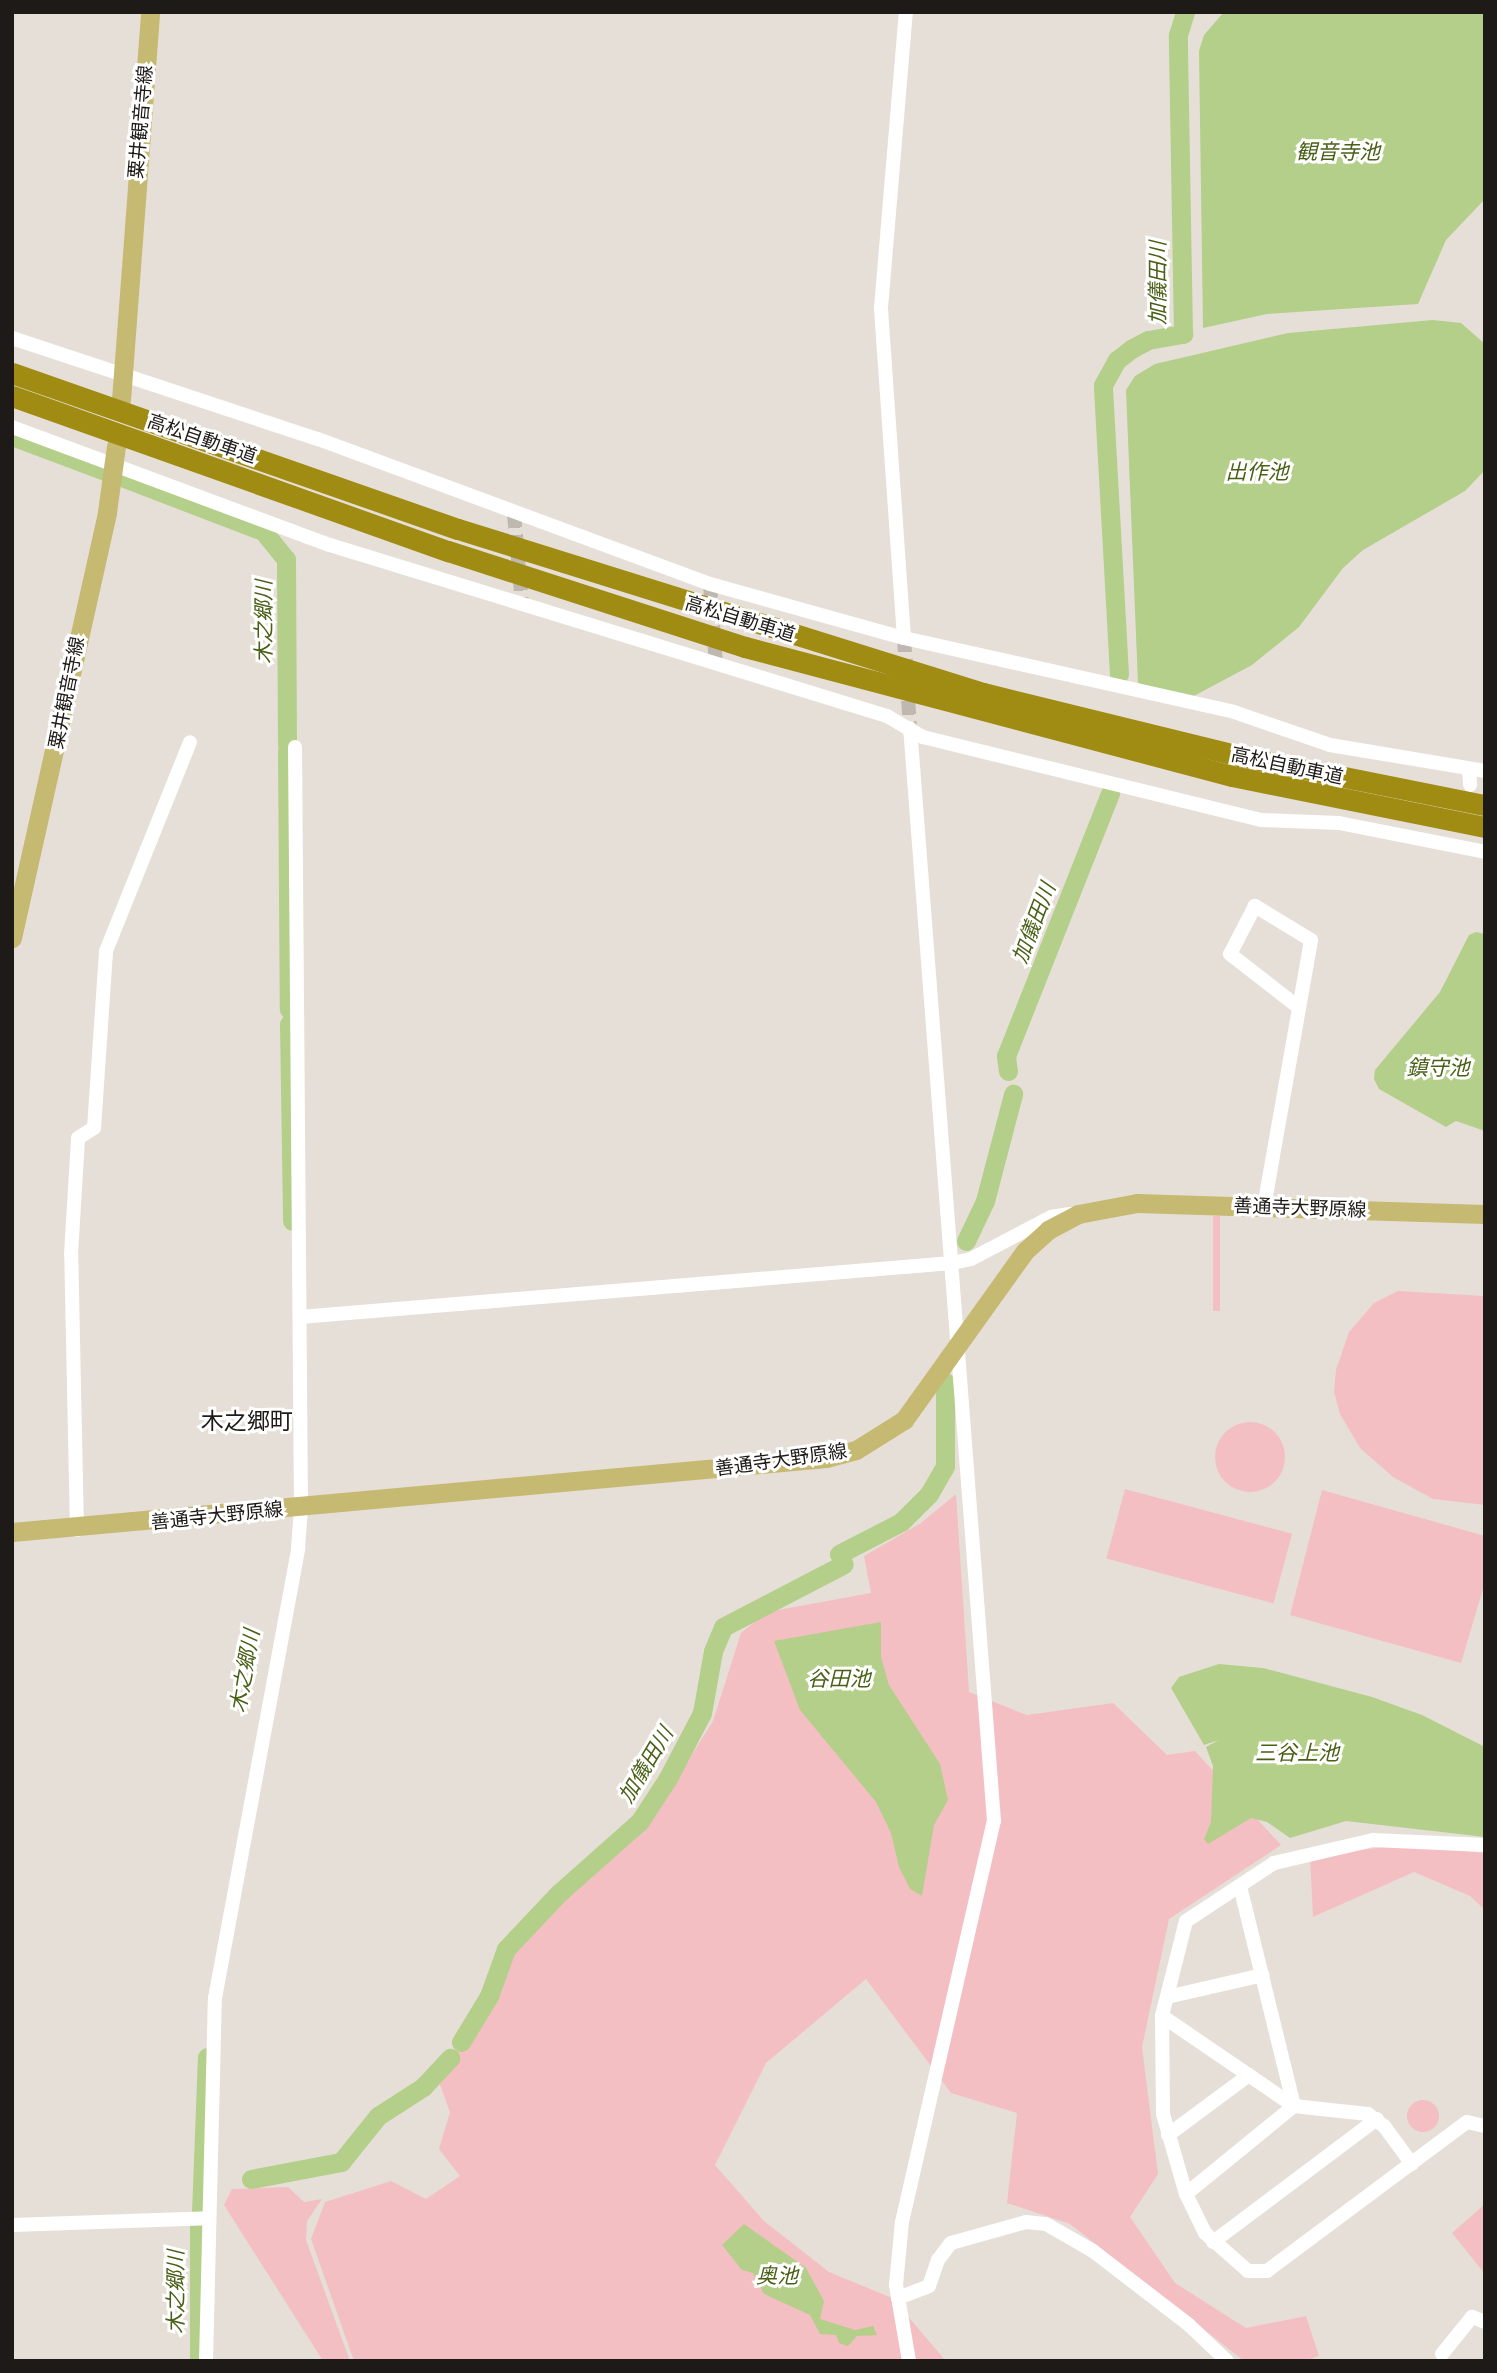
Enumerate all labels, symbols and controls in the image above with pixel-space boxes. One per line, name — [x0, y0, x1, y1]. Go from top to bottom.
street label: 粟井観音寺線 — [125, 64, 157, 180]
water label: 観音寺池 — [1296, 139, 1380, 165]
water label: 加儀田川 — [1145, 241, 1171, 325]
street label: 高松自動車道 — [144, 410, 260, 468]
water label: 出作池 — [1226, 459, 1288, 485]
water label: 木之郷川 — [251, 580, 277, 664]
street label: 高松自動車道 — [682, 591, 798, 647]
street label: 粟井観音寺線 — [45, 635, 89, 751]
street label: 高松自動車道 — [1229, 743, 1345, 789]
water label: 加儀田川 — [1007, 879, 1061, 967]
water label: 鎮守池 — [1407, 1055, 1469, 1081]
street label: 善通寺大野原線 — [1233, 1194, 1367, 1222]
district label: 木之郷町 — [201, 1407, 293, 1435]
street label: 善通寺大野原線 — [714, 1439, 848, 1481]
street label: 善通寺大野原線 — [150, 1498, 284, 1534]
water label: 木之郷川 — [225, 1627, 265, 1715]
water label: 谷田池 — [808, 1666, 870, 1692]
water label: 加儀田川 — [614, 1723, 678, 1807]
water label: 三谷上池 — [1255, 1740, 1339, 1766]
water label: 木之郷川 — [163, 2250, 189, 2334]
water label: 奥池 — [756, 2263, 798, 2289]

